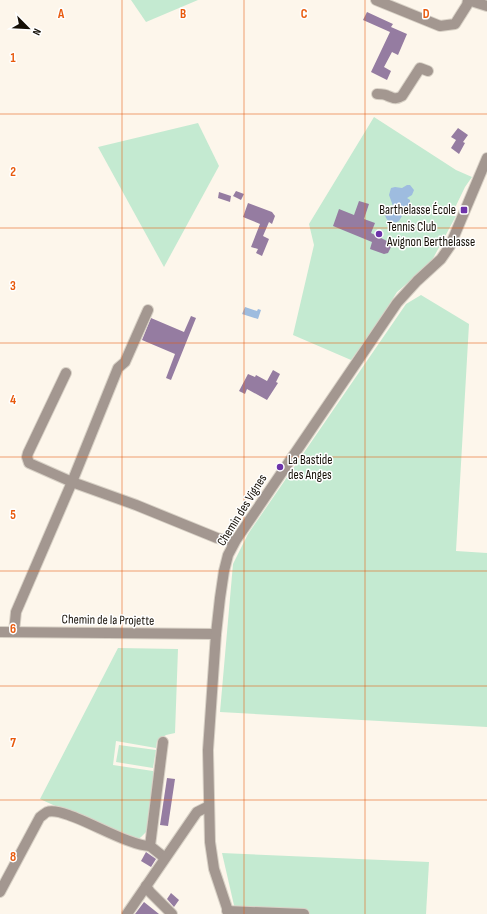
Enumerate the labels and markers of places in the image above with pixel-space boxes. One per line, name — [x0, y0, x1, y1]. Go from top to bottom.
place label: Barthelasse École — [379, 202, 456, 218]
marker: Barthelasse École — [459, 205, 469, 215]
place label: Tennis Club Avignon Berthelasse — [386, 219, 475, 250]
marker: Tennis Club Avignon Berthelasse — [374, 229, 384, 239]
place label: La Bastide des Anges — [288, 452, 332, 483]
marker: La Bastide des Anges — [275, 462, 285, 472]

